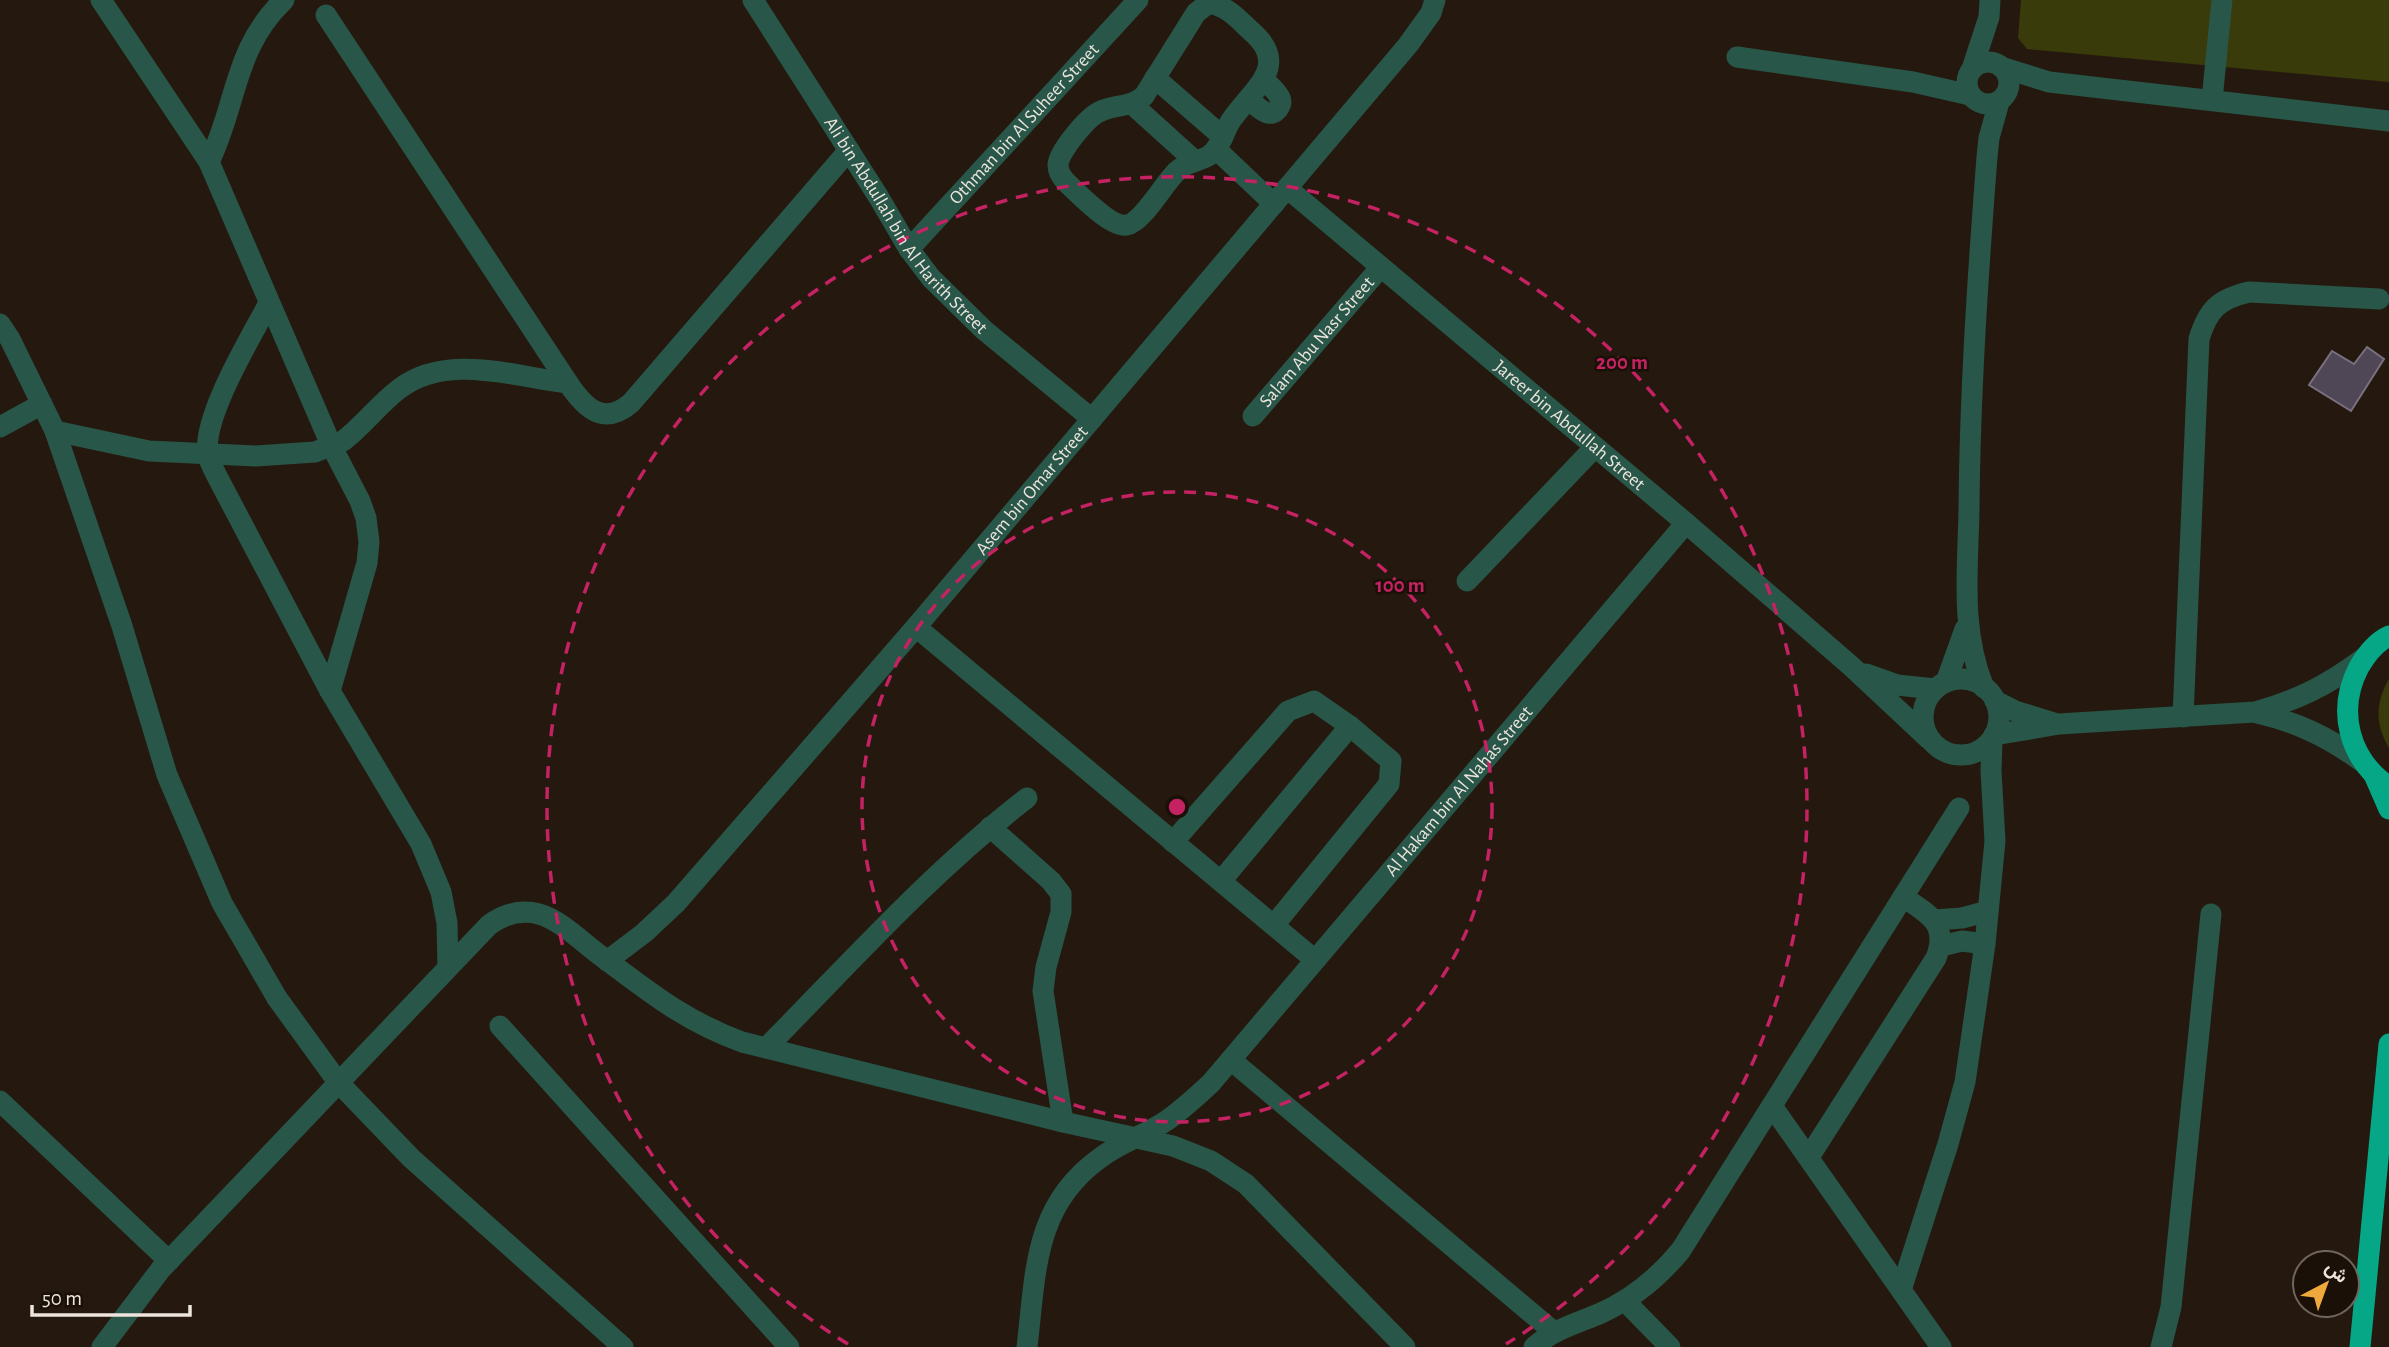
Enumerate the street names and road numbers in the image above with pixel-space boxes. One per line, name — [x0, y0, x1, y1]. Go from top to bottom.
street label: Othman bin Al Suheer Street — [946, 40, 1102, 208]
street label: Ali bin Abdullah bin Al Harith Street — [821, 114, 991, 337]
street label: Salam Abu Nasr Street — [1256, 273, 1378, 410]
street label: Jareer bin Abdullah Street — [1490, 357, 1649, 494]
street label: Asem bin Omar Street — [972, 422, 1091, 558]
street label: Al Hakam bin Al Nahas Street — [1381, 702, 1536, 880]

